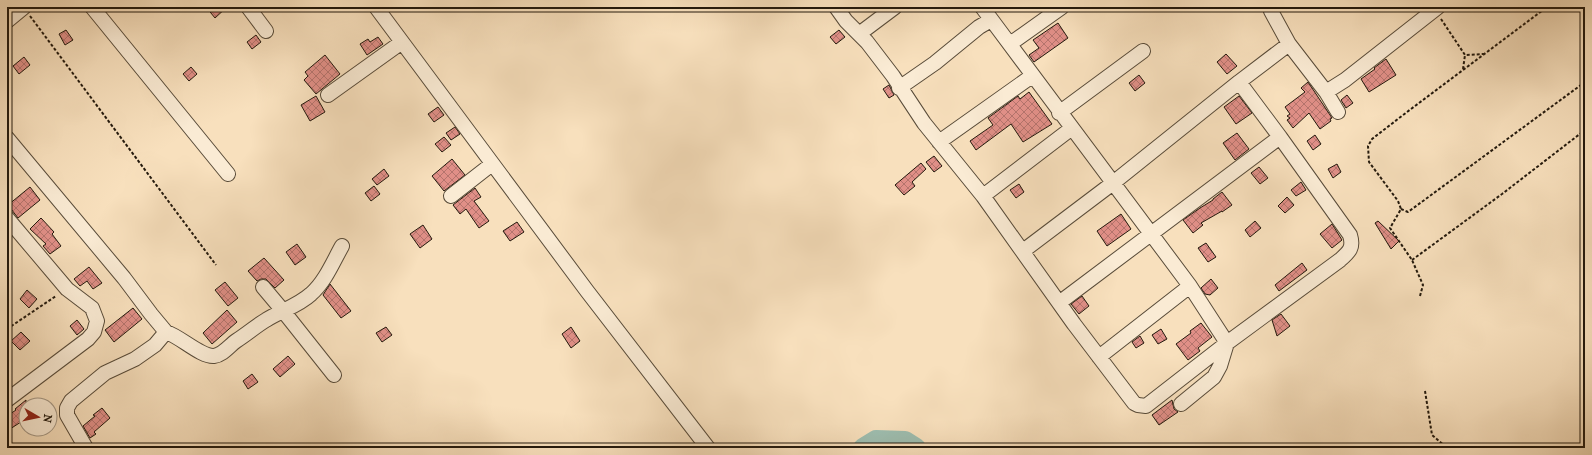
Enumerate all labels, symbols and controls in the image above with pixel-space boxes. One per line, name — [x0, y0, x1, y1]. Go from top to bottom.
north arrow — [18, 397, 58, 437]
text: N — [40, 413, 54, 424]

